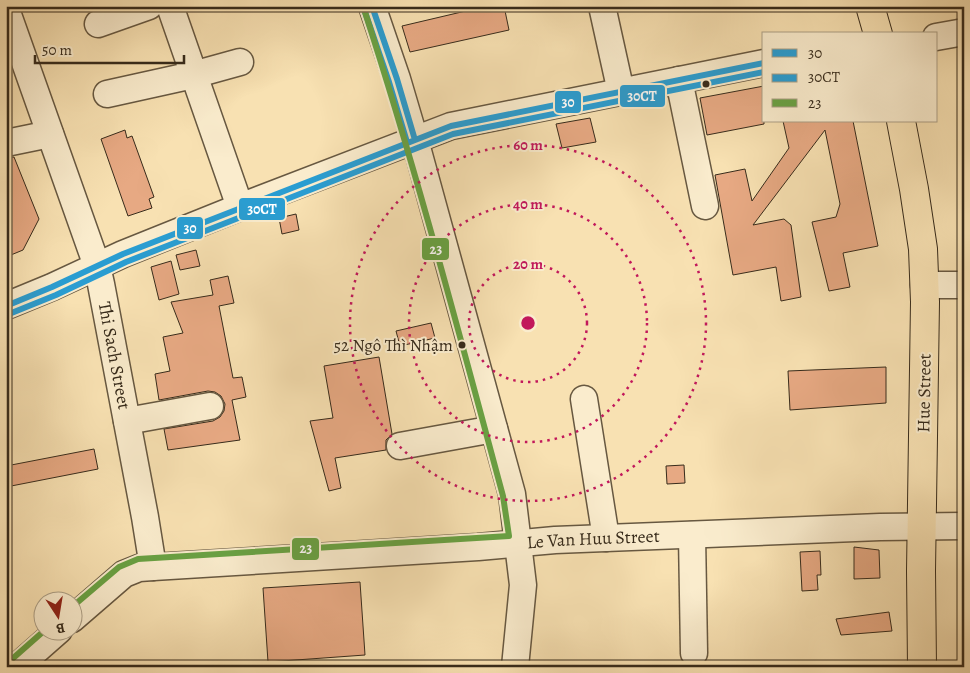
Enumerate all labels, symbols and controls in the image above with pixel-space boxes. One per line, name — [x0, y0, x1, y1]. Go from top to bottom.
scale bar — [35, 32, 184, 64]
legend — [762, 32, 938, 122]
text: 50 m — [42, 40, 72, 60]
text: 30 — [808, 43, 822, 63]
text: 30CT — [808, 67, 841, 87]
unlabelled marker — [701, 79, 711, 89]
line badge: 30CT — [619, 84, 666, 108]
text: 30CT — [627, 87, 657, 106]
line badge: 30 — [554, 90, 582, 114]
text: 30 — [561, 93, 575, 112]
text: 23 — [808, 93, 821, 113]
text: 60 m — [513, 135, 543, 155]
text: 40 m — [513, 194, 543, 214]
line badge: 30CT — [238, 197, 286, 221]
text: 30CT — [247, 200, 277, 219]
line badge: 30 — [176, 216, 204, 240]
text: 30 — [183, 219, 197, 238]
line badge: 23 — [421, 237, 450, 261]
text: 23 — [430, 240, 442, 259]
text: 20 m — [513, 254, 543, 274]
street label: Thi Sach Street — [93, 300, 136, 412]
centre of rings — [519, 314, 537, 332]
place label: 52 Ngô Thì Nhậm — [334, 334, 453, 357]
marker: 52 Ngô Thì Nhậm — [457, 340, 467, 350]
street label: Hue Street — [911, 353, 937, 433]
street label: Le Van Huu Street — [526, 524, 660, 555]
line badge: 23 — [291, 537, 320, 561]
text: 23 — [300, 539, 312, 558]
north arrow — [32, 590, 82, 640]
text: B — [54, 618, 67, 638]

